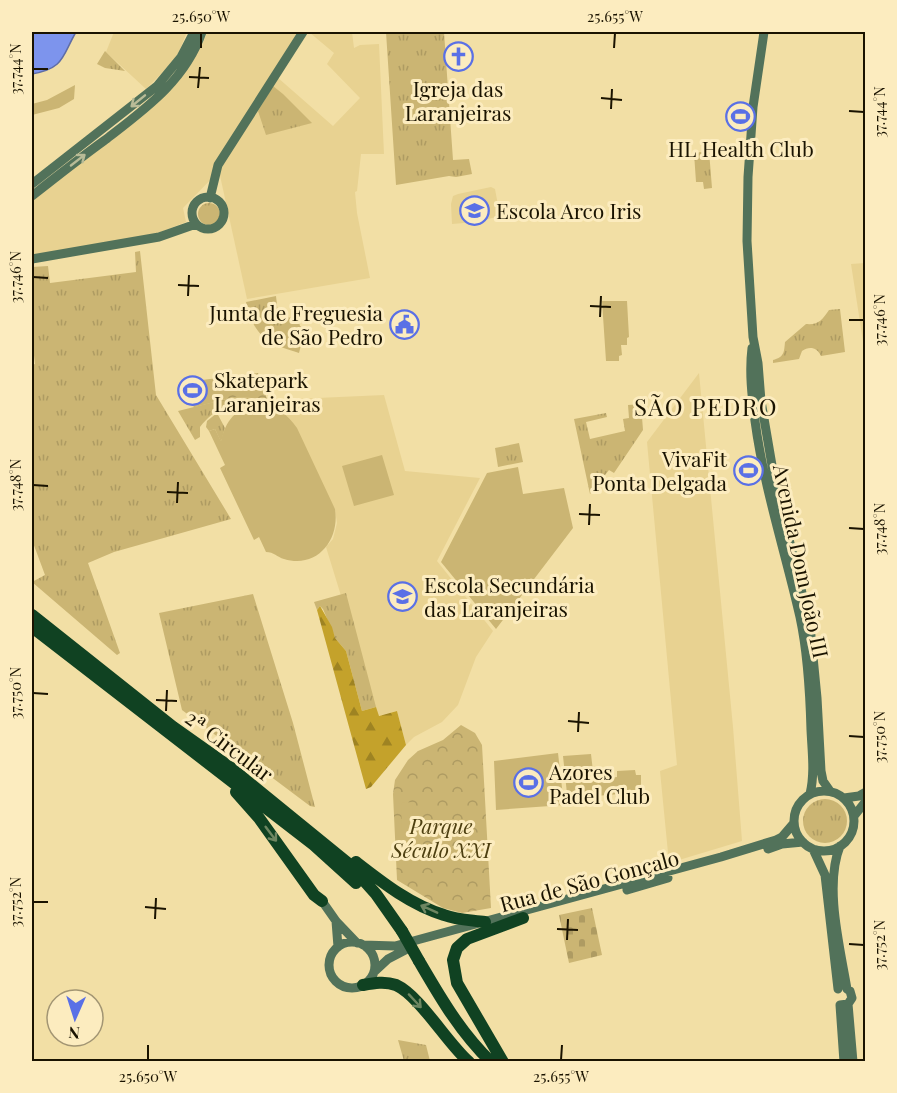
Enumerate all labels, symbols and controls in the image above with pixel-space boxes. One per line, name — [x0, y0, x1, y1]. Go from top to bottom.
text: 25.650°W — [172, 6, 231, 26]
text: 25.655°W — [587, 6, 643, 26]
church icon: Igreja das Laranjeiras — [442, 41, 474, 73]
text: 37.744°N — [5, 43, 25, 95]
place label: Igreja das Laranjeiras — [405, 74, 511, 126]
text: 37.744°N — [869, 86, 889, 138]
one-way arrow — [130, 95, 146, 108]
sports icon: HL Health Club — [725, 101, 757, 133]
place label: HL Health Club — [668, 134, 814, 162]
one-way arrow — [70, 154, 86, 167]
school or university icon: Escola Arco Iris — [459, 194, 491, 226]
place label: Escola Arco Iris — [496, 196, 642, 224]
text: 37.746°N — [5, 250, 25, 303]
text: 37.746°N — [869, 293, 889, 346]
place label: Junta de Freguesia de São Pedro — [208, 298, 384, 350]
public building icon: Junta de Freguesia de São Pedro — [388, 308, 420, 340]
place label: Skatepark Laranjeiras — [214, 365, 321, 417]
sports icon: Skatepark Laranjeiras — [177, 375, 209, 407]
district label: SÃO PEDRO — [634, 390, 778, 422]
place label: VivaFit Ponta Delgada — [592, 444, 728, 496]
sports icon: VivaFit Ponta Delgada — [732, 454, 764, 486]
text: 37.748°N — [5, 458, 25, 511]
street label: Avenida Dom João III — [768, 461, 836, 660]
text: 37.748°N — [869, 502, 889, 555]
place label: Escola Secundária das Laranjeiras — [424, 570, 595, 622]
school or university icon: Escola Secundária das Laranjeiras — [387, 580, 419, 612]
text: 37.750°N — [5, 666, 25, 719]
street label: 2ª Circular — [181, 703, 280, 787]
text: 37.750°N — [869, 710, 889, 763]
place label: Azores Padel Club — [548, 757, 650, 809]
sports icon: Azores Padel Club — [512, 767, 544, 799]
park label: Parque Século XXI — [390, 811, 493, 863]
one-way arrow — [265, 826, 277, 842]
street label: Rua de São Gonçalo — [496, 843, 682, 917]
text: 37.752°N — [5, 876, 25, 927]
one-way arrow — [420, 902, 438, 914]
text: 37.752°N — [869, 919, 889, 970]
north arrow — [45, 988, 105, 1048]
one-way arrow — [408, 993, 422, 1008]
text: N — [67, 1023, 81, 1044]
text: 25.650°W — [119, 1066, 178, 1086]
text: 25.655°W — [533, 1066, 589, 1086]

